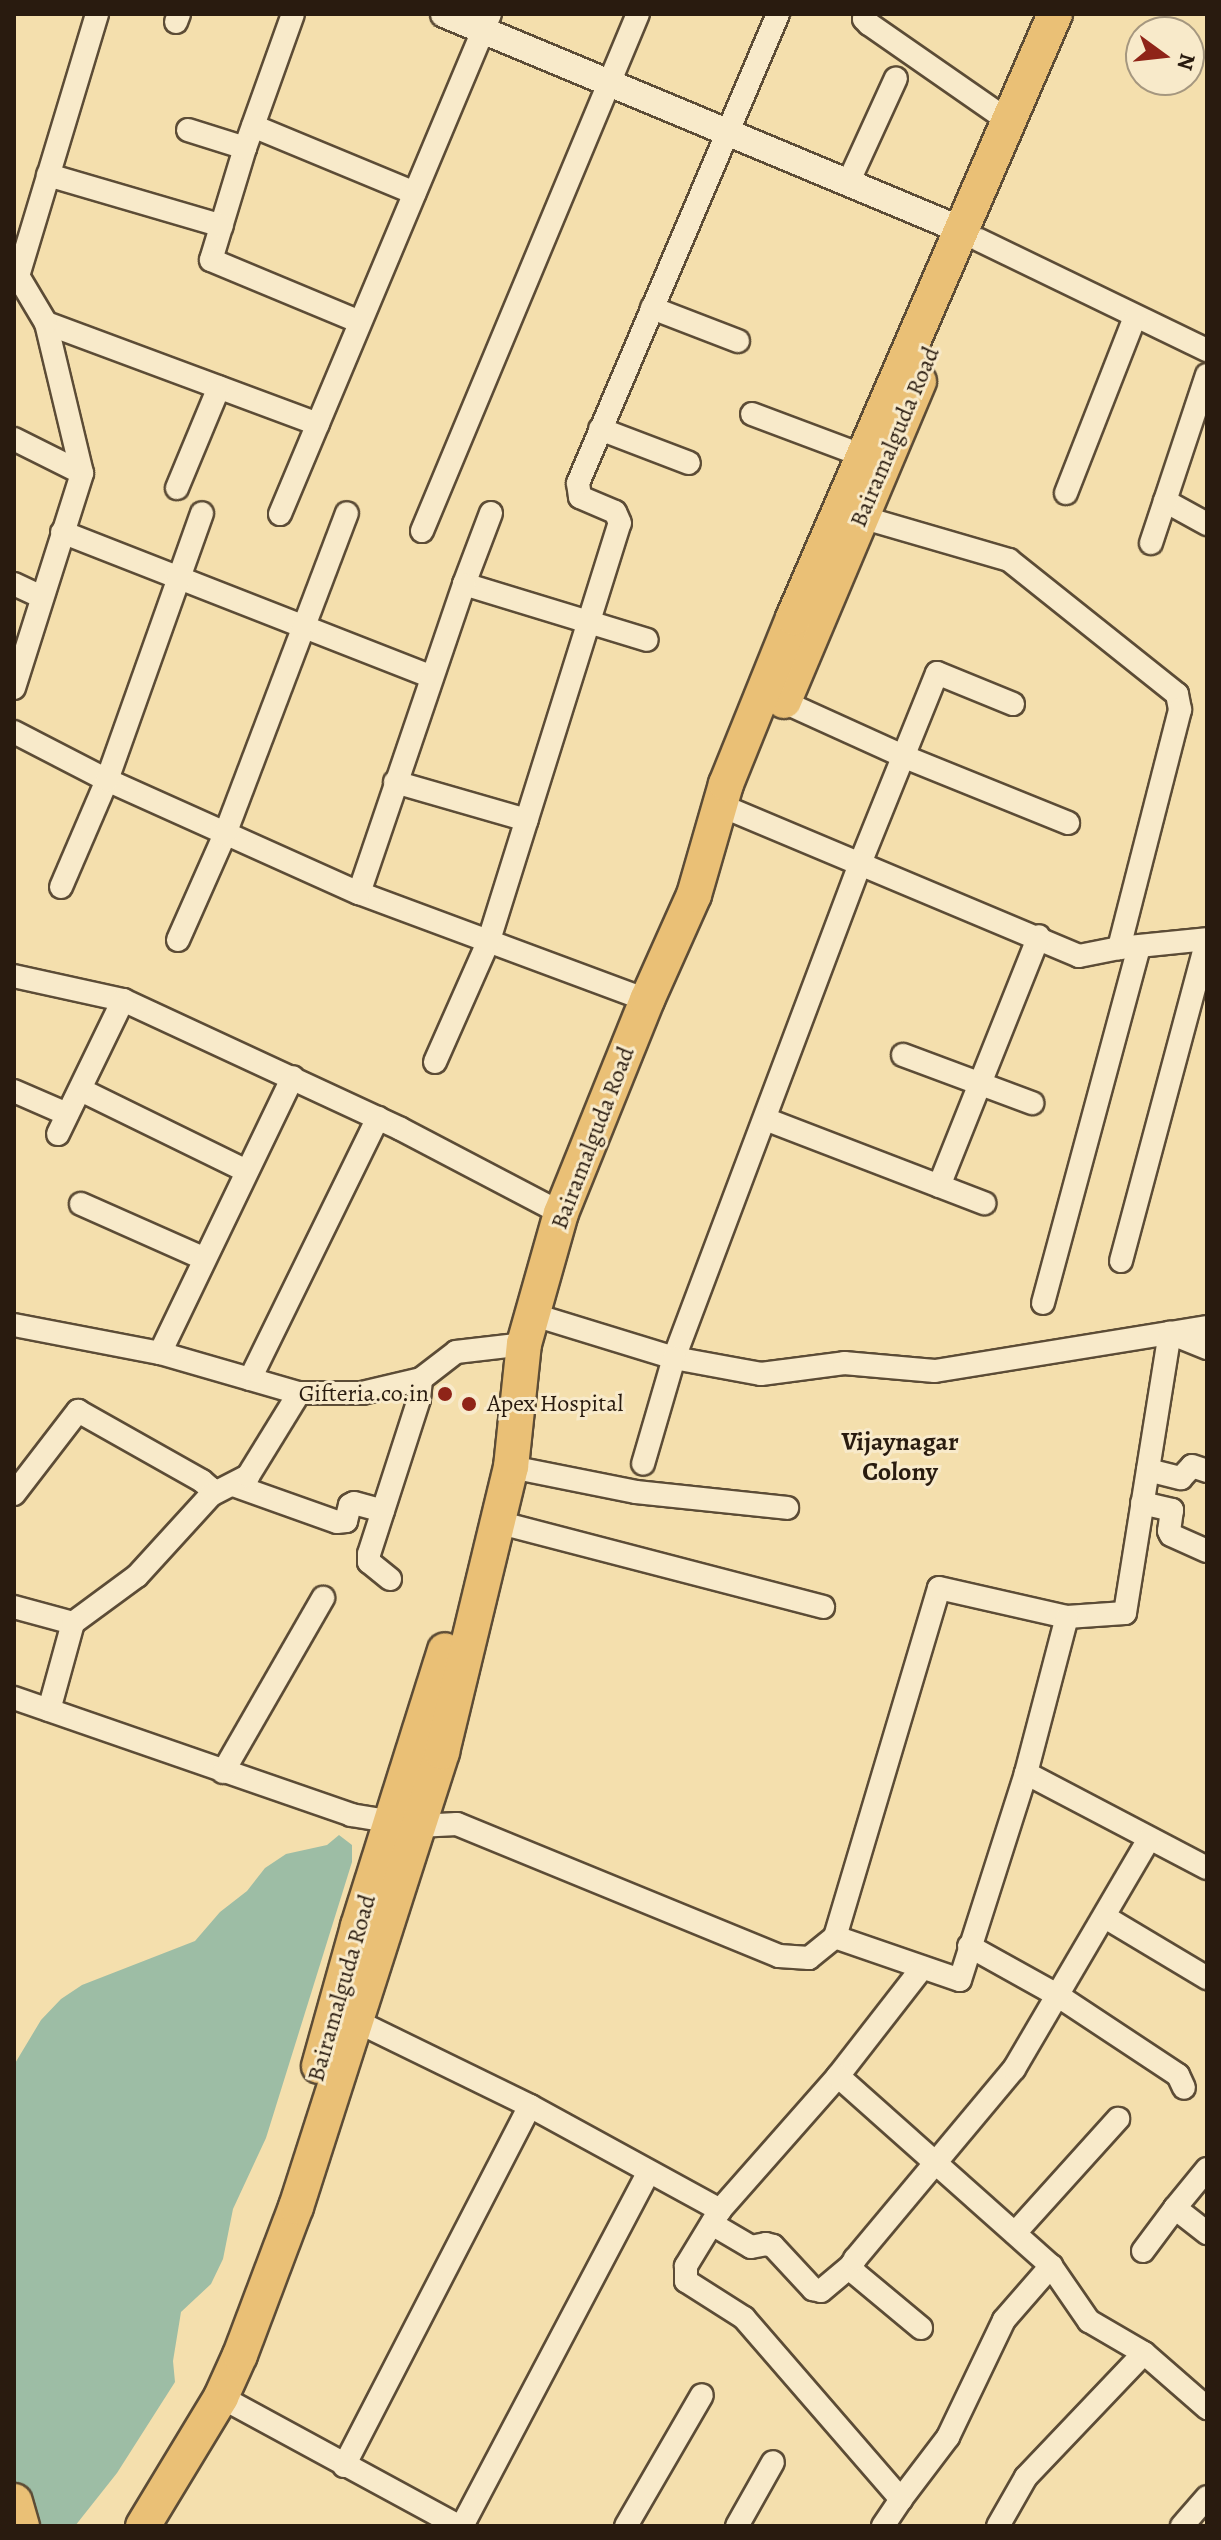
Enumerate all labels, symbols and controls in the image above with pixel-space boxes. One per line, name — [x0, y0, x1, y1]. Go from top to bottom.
north arrow — [1125, 16, 1205, 96]
text: N — [1170, 50, 1203, 73]
street label: Bairamalguda Road — [844, 342, 946, 532]
street label: Bairamalguda Road — [545, 1043, 641, 1233]
place label: Gifteria.co.in — [299, 1380, 429, 1408]
marker: Gifteria.co.in — [436, 1385, 454, 1403]
place label: Apex Hospital — [487, 1390, 623, 1418]
marker: Apex Hospital — [458, 1393, 480, 1415]
district label: Vijaynagar Colony — [841, 1426, 959, 1488]
street label: Bairamalguda Road — [302, 1891, 382, 2085]

